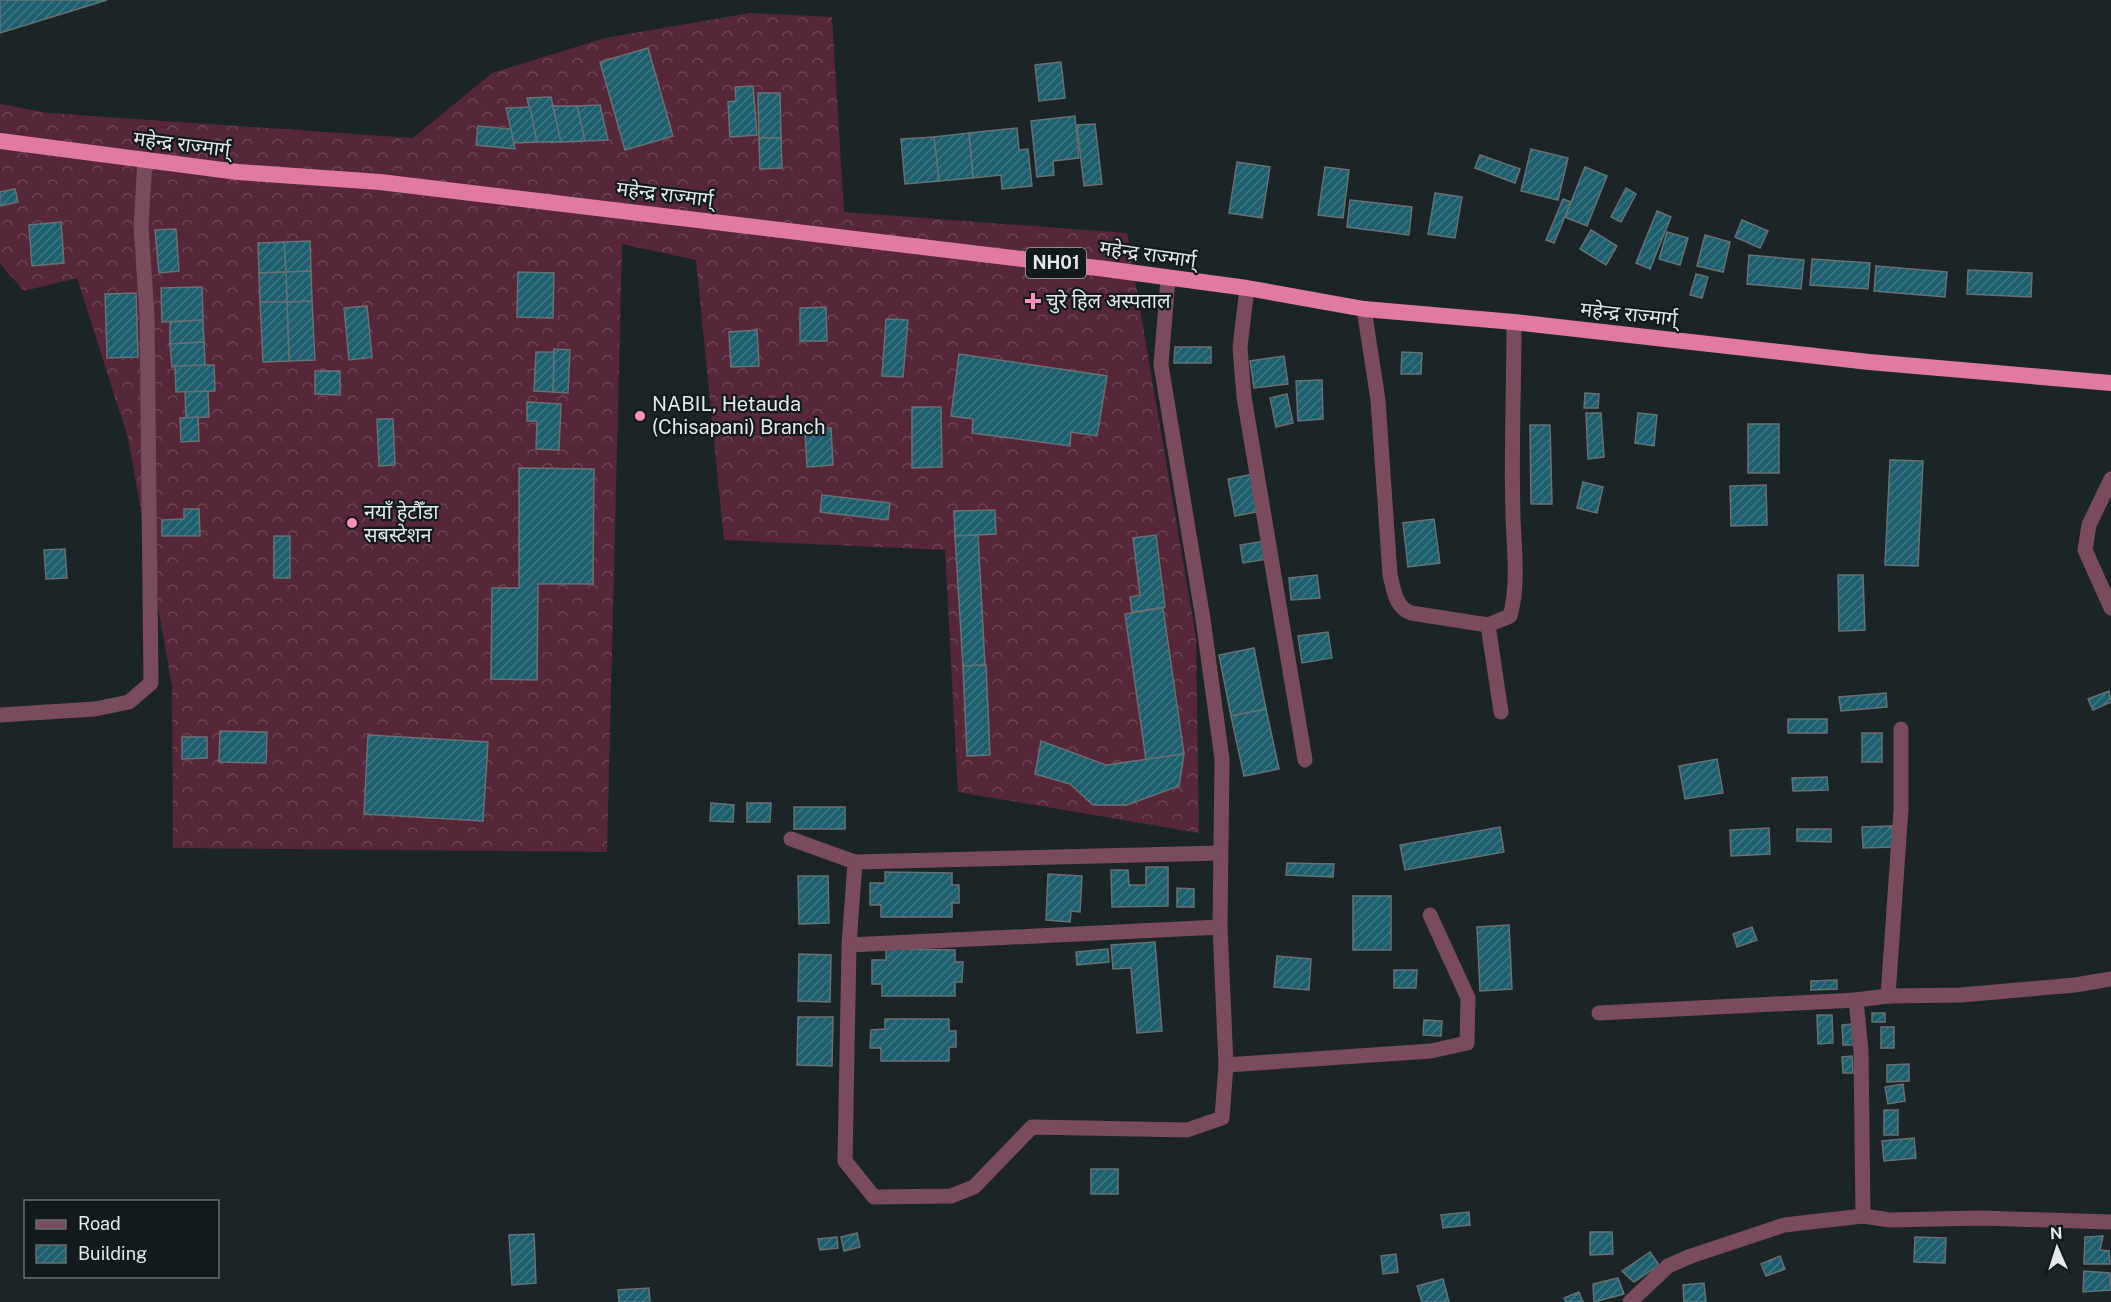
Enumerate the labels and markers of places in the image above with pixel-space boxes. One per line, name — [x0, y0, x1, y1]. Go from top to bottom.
place label: चुरे हिल अस्पताल — [1046, 289, 1171, 314]
marker: चुरे हिल अस्पताल — [1024, 292, 1042, 310]
place label: NABIL, Hetauda (Chisapani) Branch — [652, 392, 826, 439]
marker: NABIL, Hetauda (Chisapani) Branch — [633, 409, 647, 423]
place label: नयाँ हेटौँडा सबस्टेशन — [364, 500, 439, 547]
marker: नयाँ हेटौँडा सबस्टेशन — [345, 516, 359, 530]

